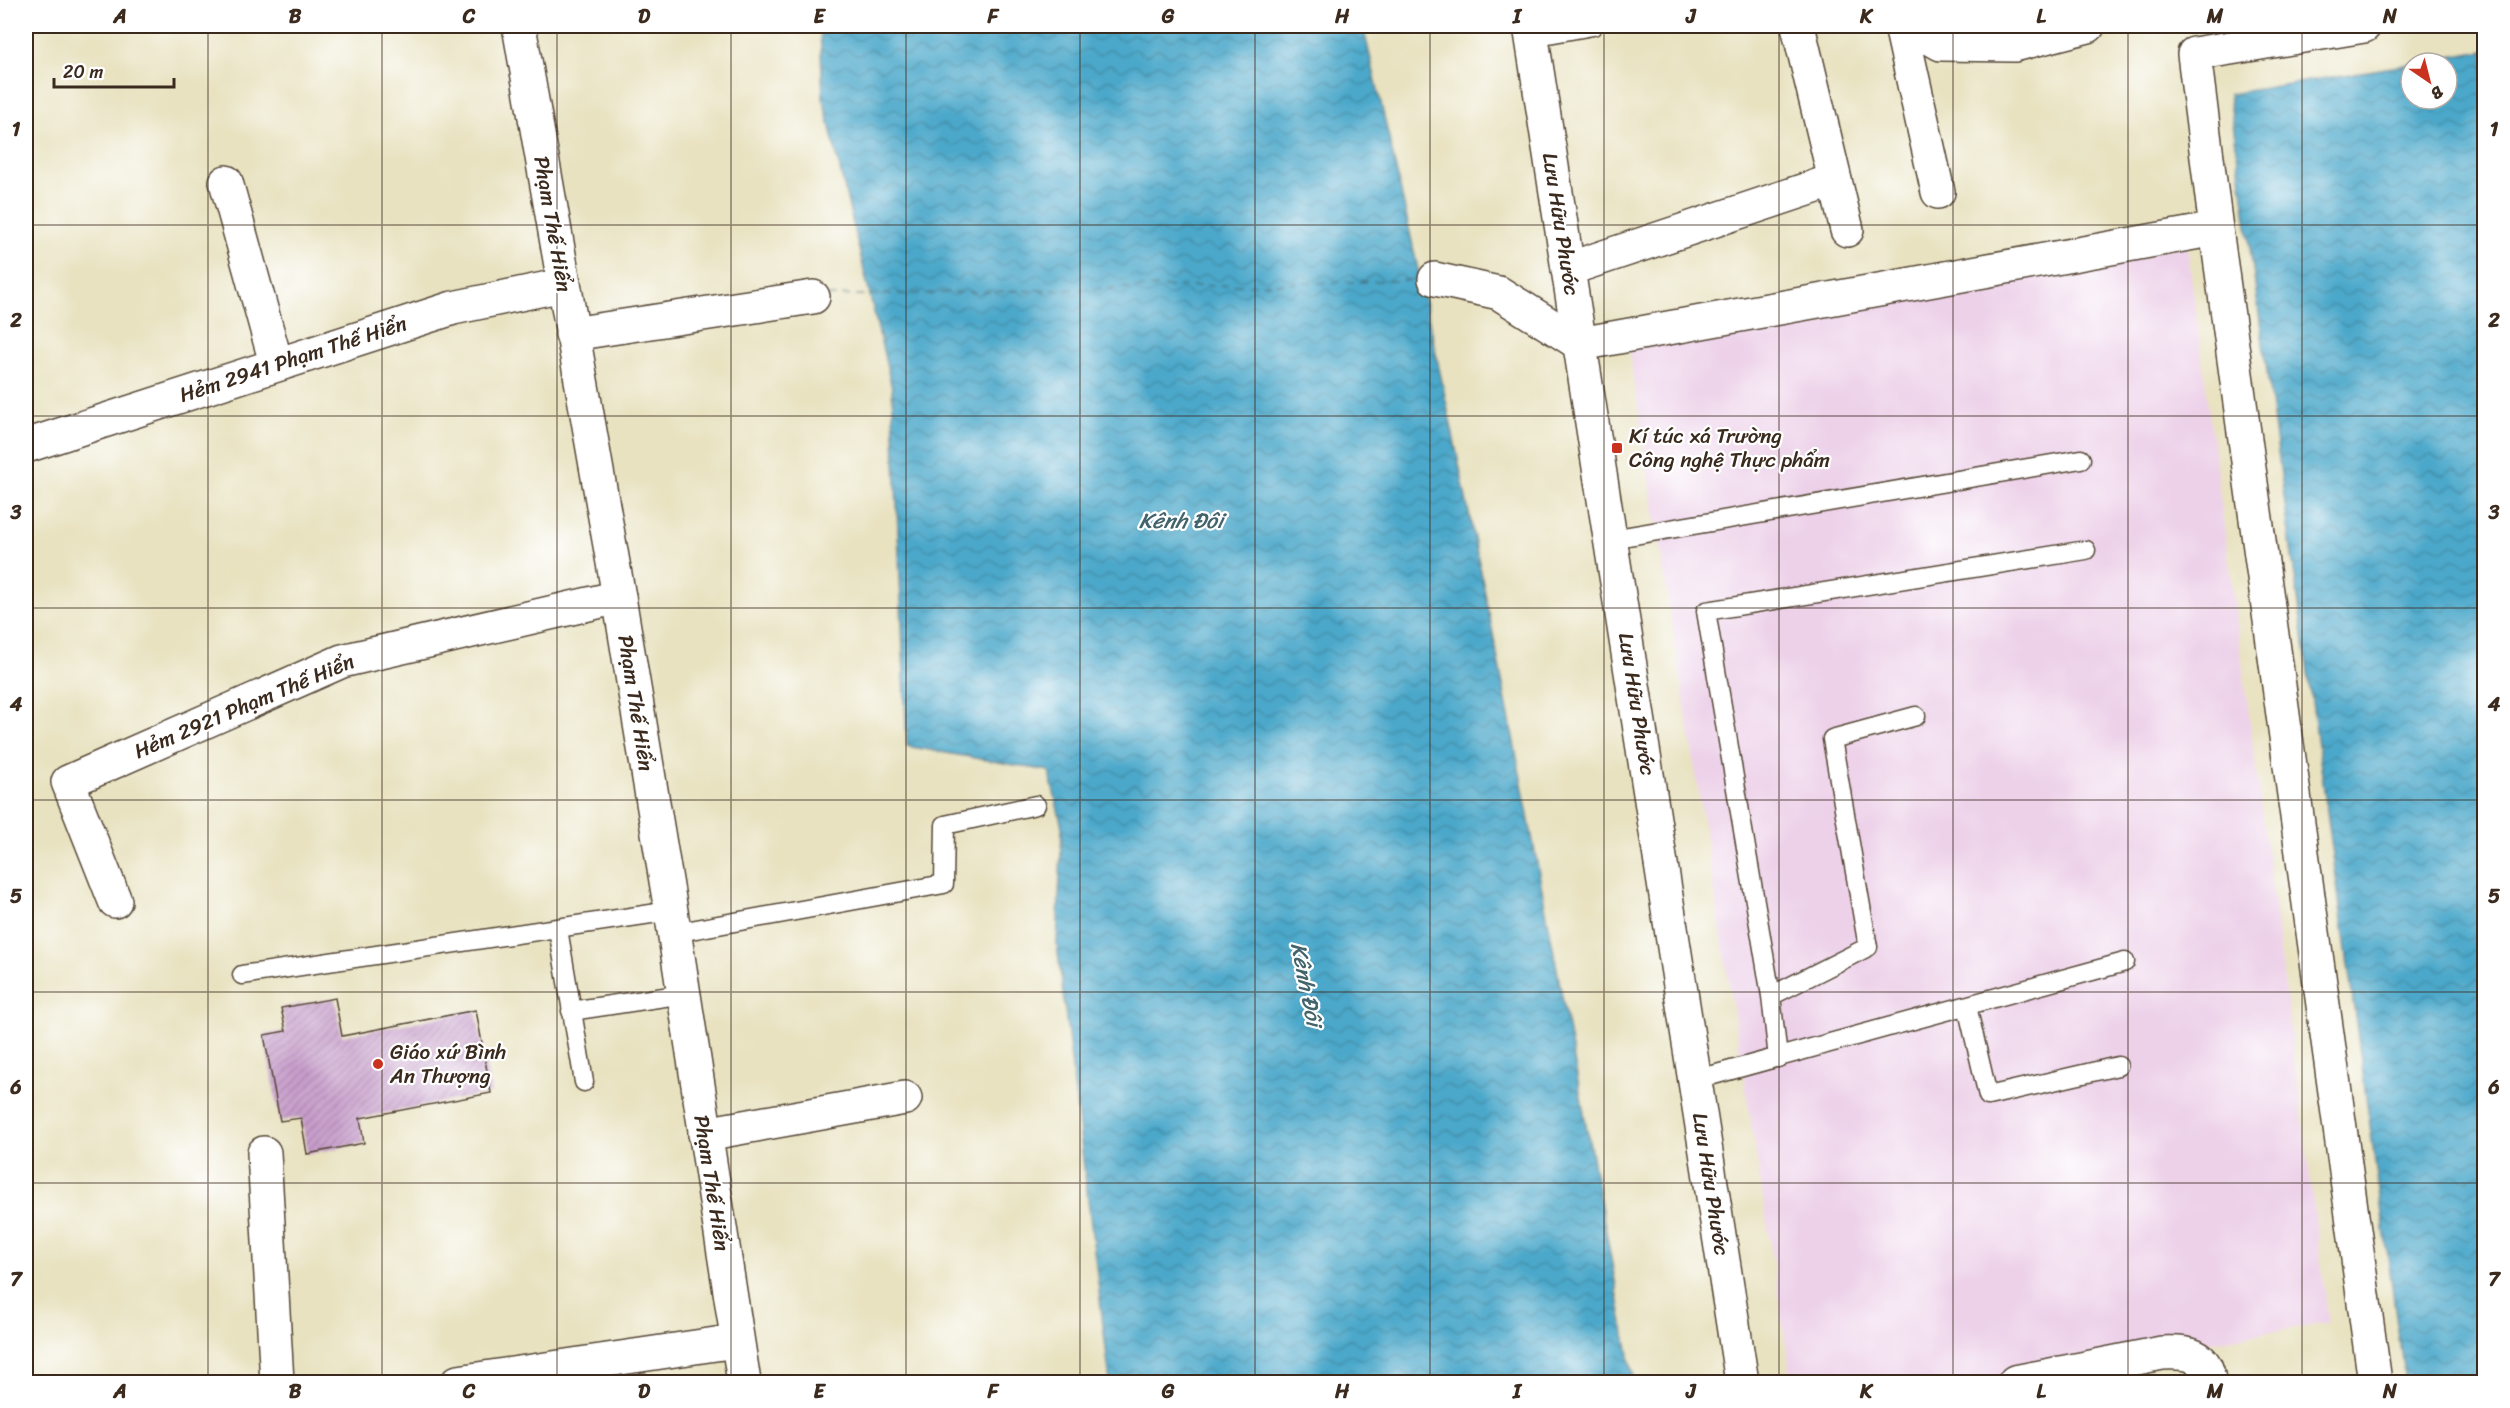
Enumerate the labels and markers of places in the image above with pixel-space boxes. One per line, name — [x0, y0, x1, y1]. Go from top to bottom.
place label: Kí túc xá Trường Công nghệ Thực phẩm — [1629, 417, 1830, 479]
marker: Kí túc xá Trường Công nghệ Thực phẩm — [1610, 441, 1624, 455]
place label: Giáo xứ Bình An Thượng — [389, 1033, 506, 1095]
marker: Giáo xứ Bình An Thượng — [371, 1057, 385, 1071]

